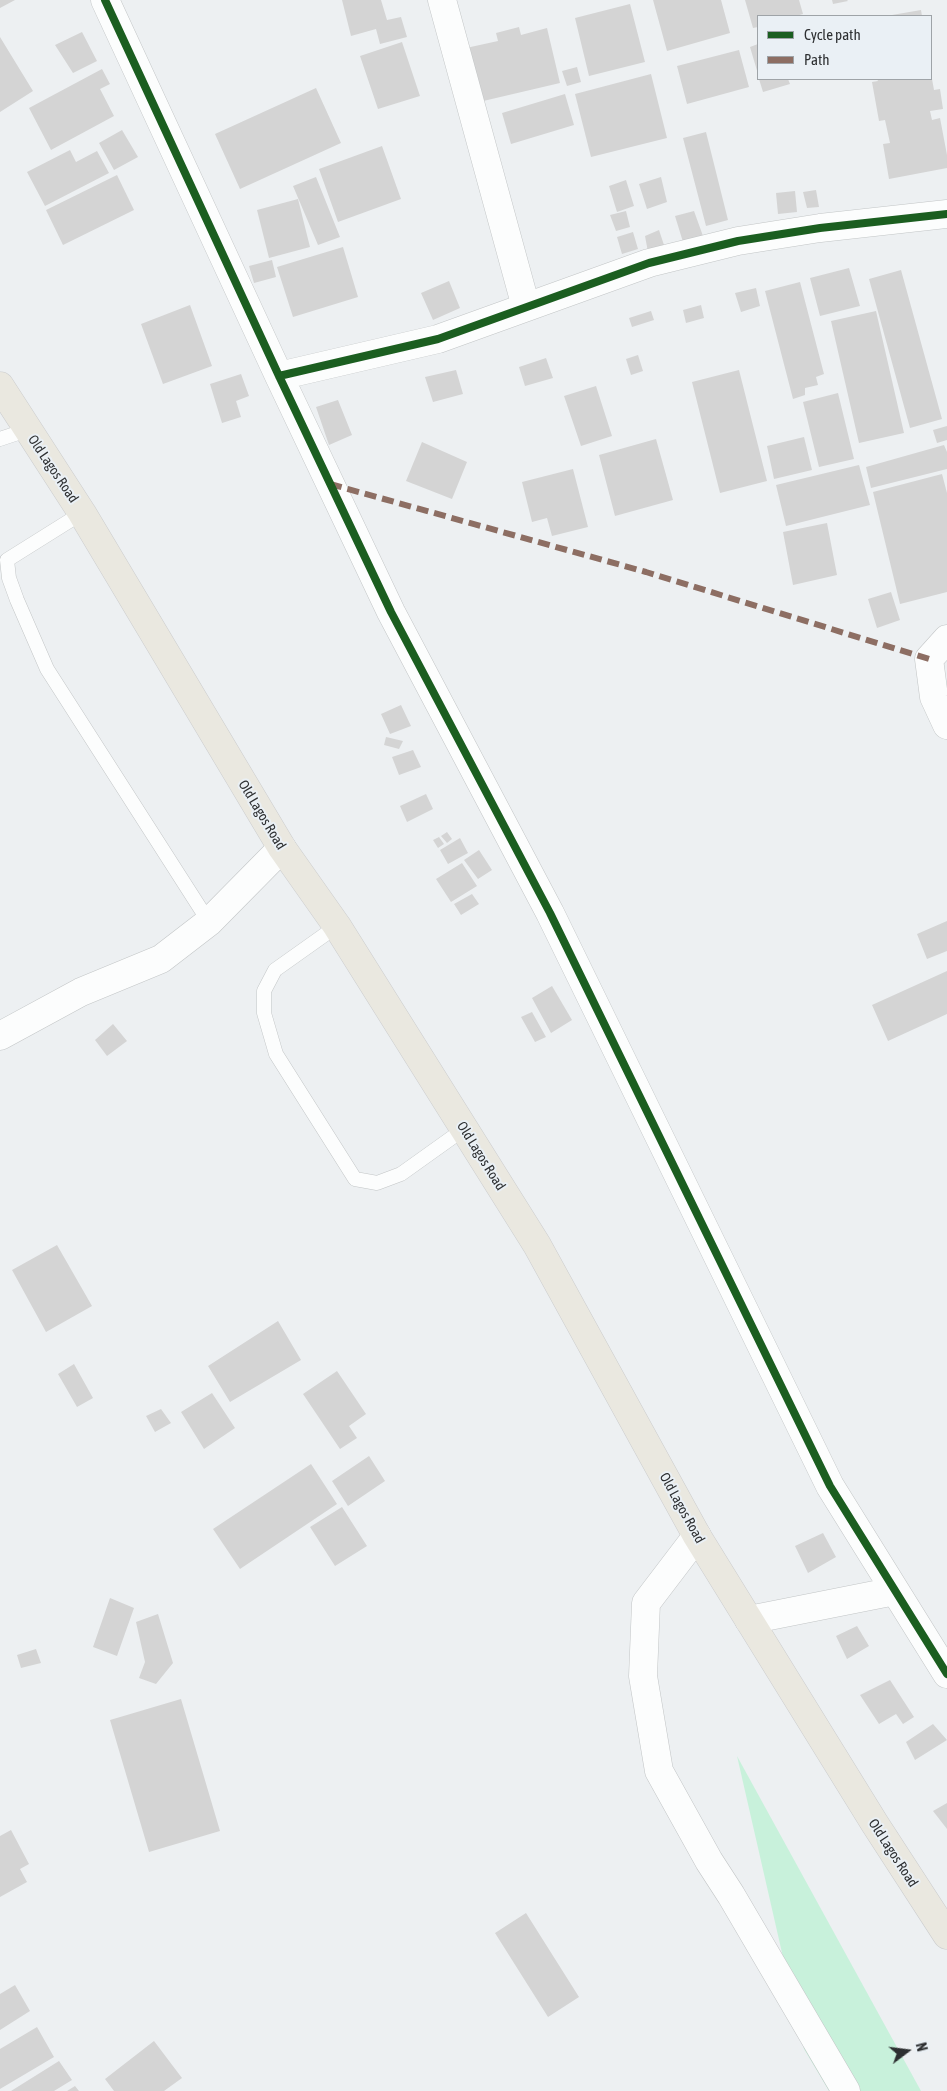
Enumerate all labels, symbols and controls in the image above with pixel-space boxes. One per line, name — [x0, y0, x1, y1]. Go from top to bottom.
legend — [757, 15, 932, 80]
text: Cycle path — [804, 26, 861, 43]
text: Path — [804, 51, 830, 68]
street label: Old Lagos Road — [24, 432, 82, 506]
street label: Old Lagos Road — [235, 777, 289, 853]
street label: Old Lagos Road — [453, 1118, 509, 1194]
street label: Old Lagos Road — [656, 1470, 708, 1546]
street label: Old Lagos Road — [865, 1816, 921, 1890]
north arrow — [882, 2026, 932, 2076]
text: N — [913, 2041, 930, 2053]

